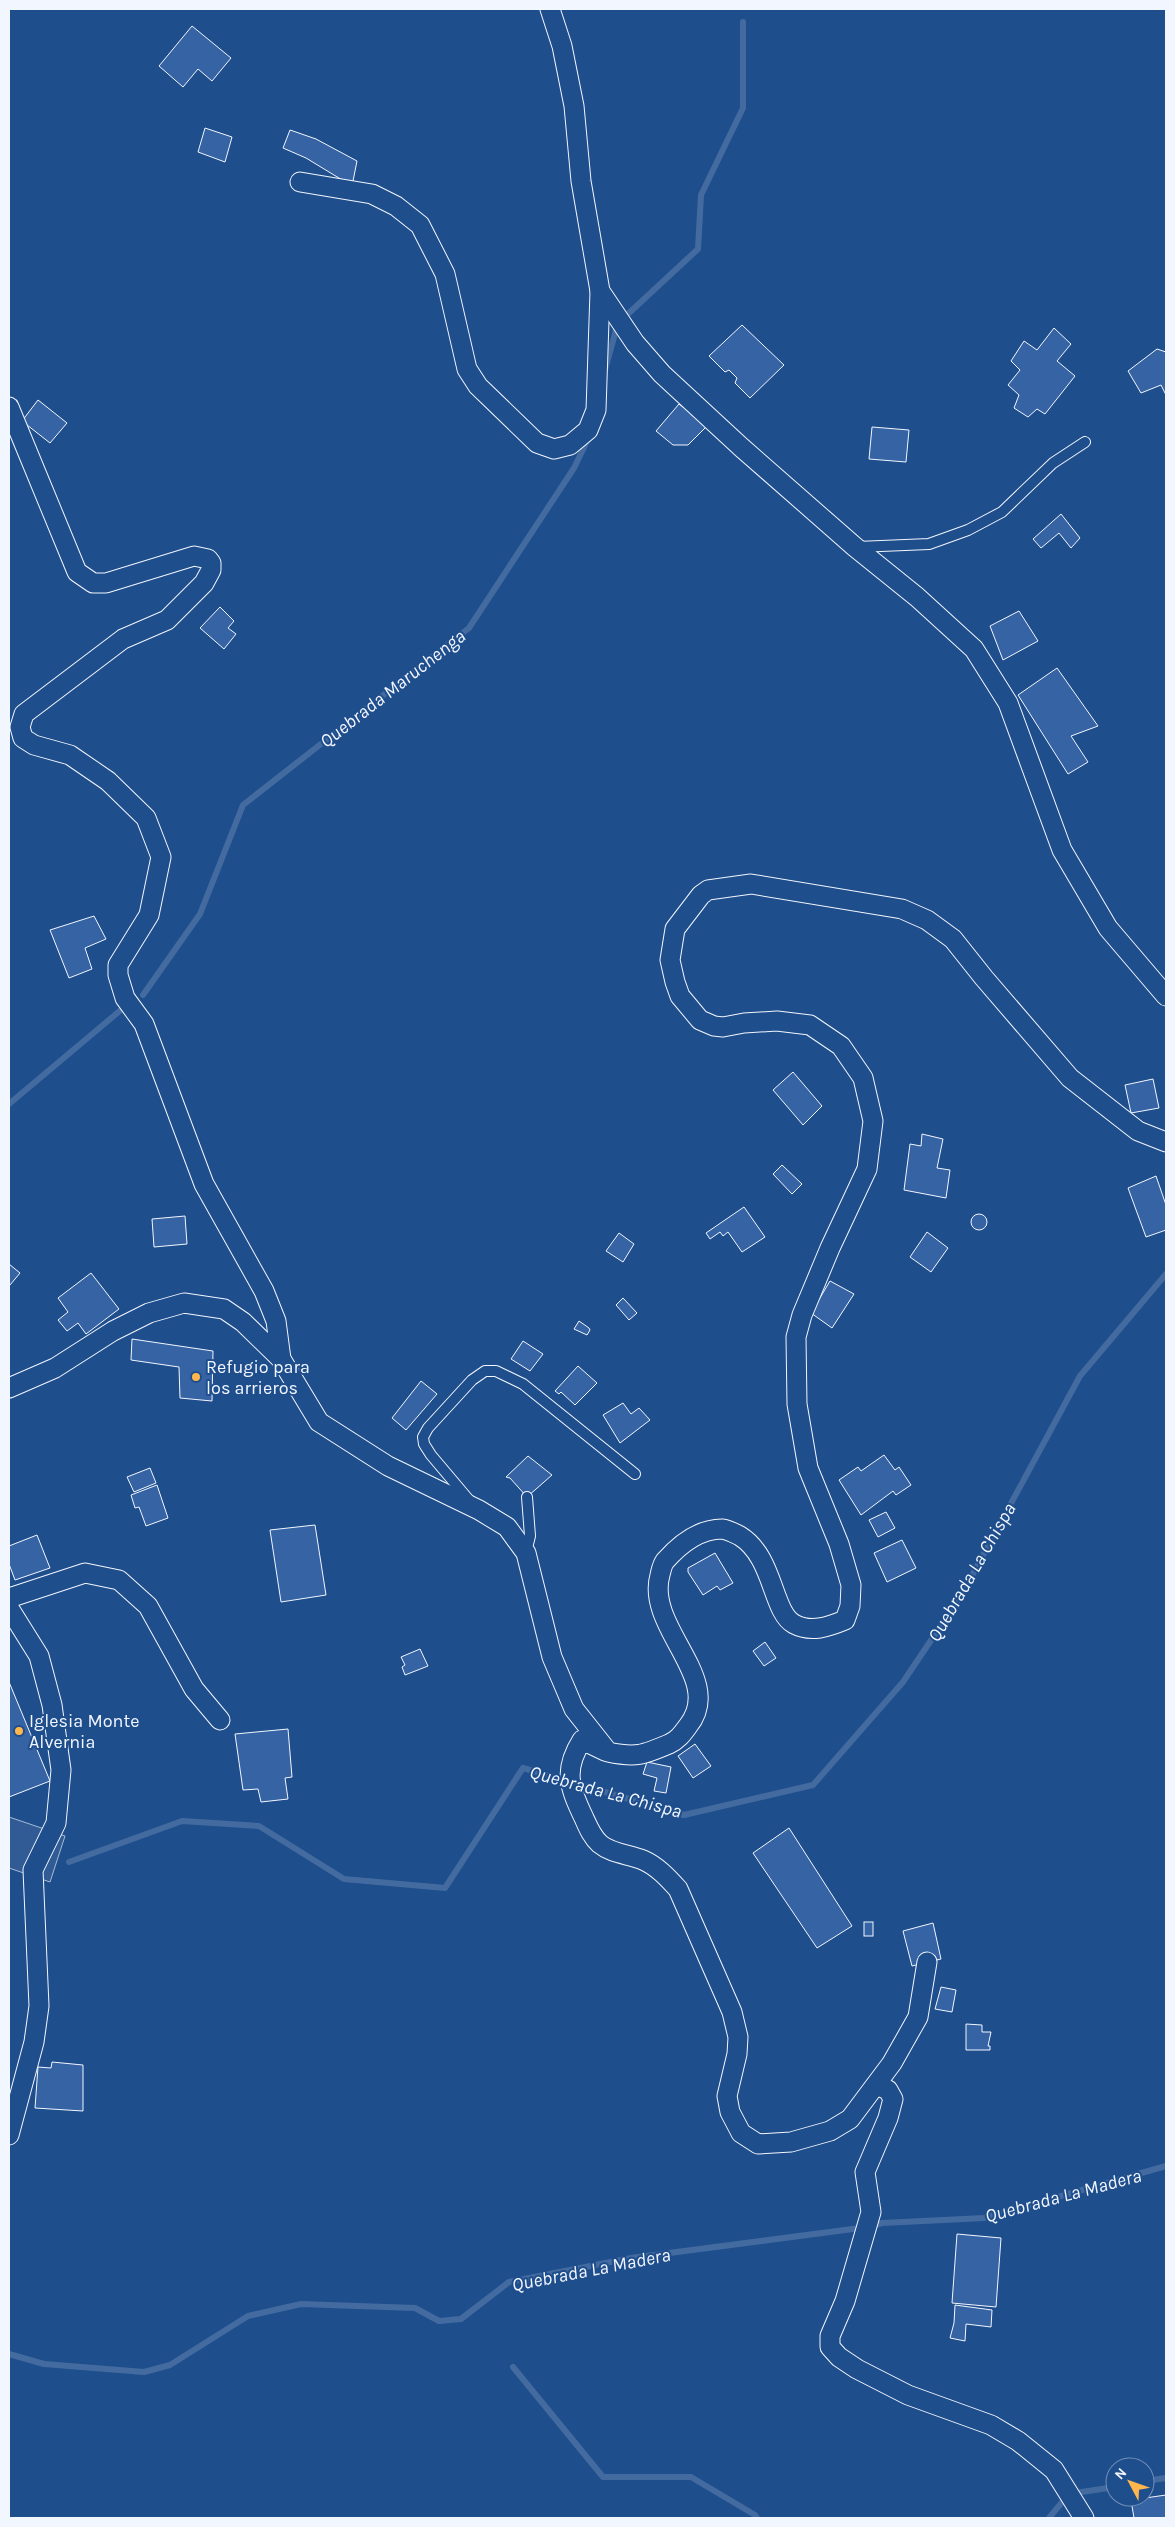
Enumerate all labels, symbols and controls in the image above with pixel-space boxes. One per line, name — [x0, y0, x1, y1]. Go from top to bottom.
water label: Quebrada Maruchenga — [315, 625, 470, 752]
place label: Refugio para los arrieros — [206, 1356, 310, 1399]
marker: Refugio para los arrieros — [190, 1371, 202, 1383]
water label: Quebrada La Chispa — [923, 1499, 1021, 1646]
place label: Iglesia Monte Alvernia — [29, 1710, 139, 1753]
marker: Iglesia Monte Alvernia — [13, 1725, 25, 1737]
water label: Quebrada La Chispa — [527, 1761, 684, 1823]
water label: Quebrada La Madera — [983, 2165, 1144, 2227]
water label: Quebrada La Madera — [510, 2244, 672, 2296]
north arrow — [1105, 2457, 1155, 2507]
text: N — [1111, 2464, 1130, 2483]

